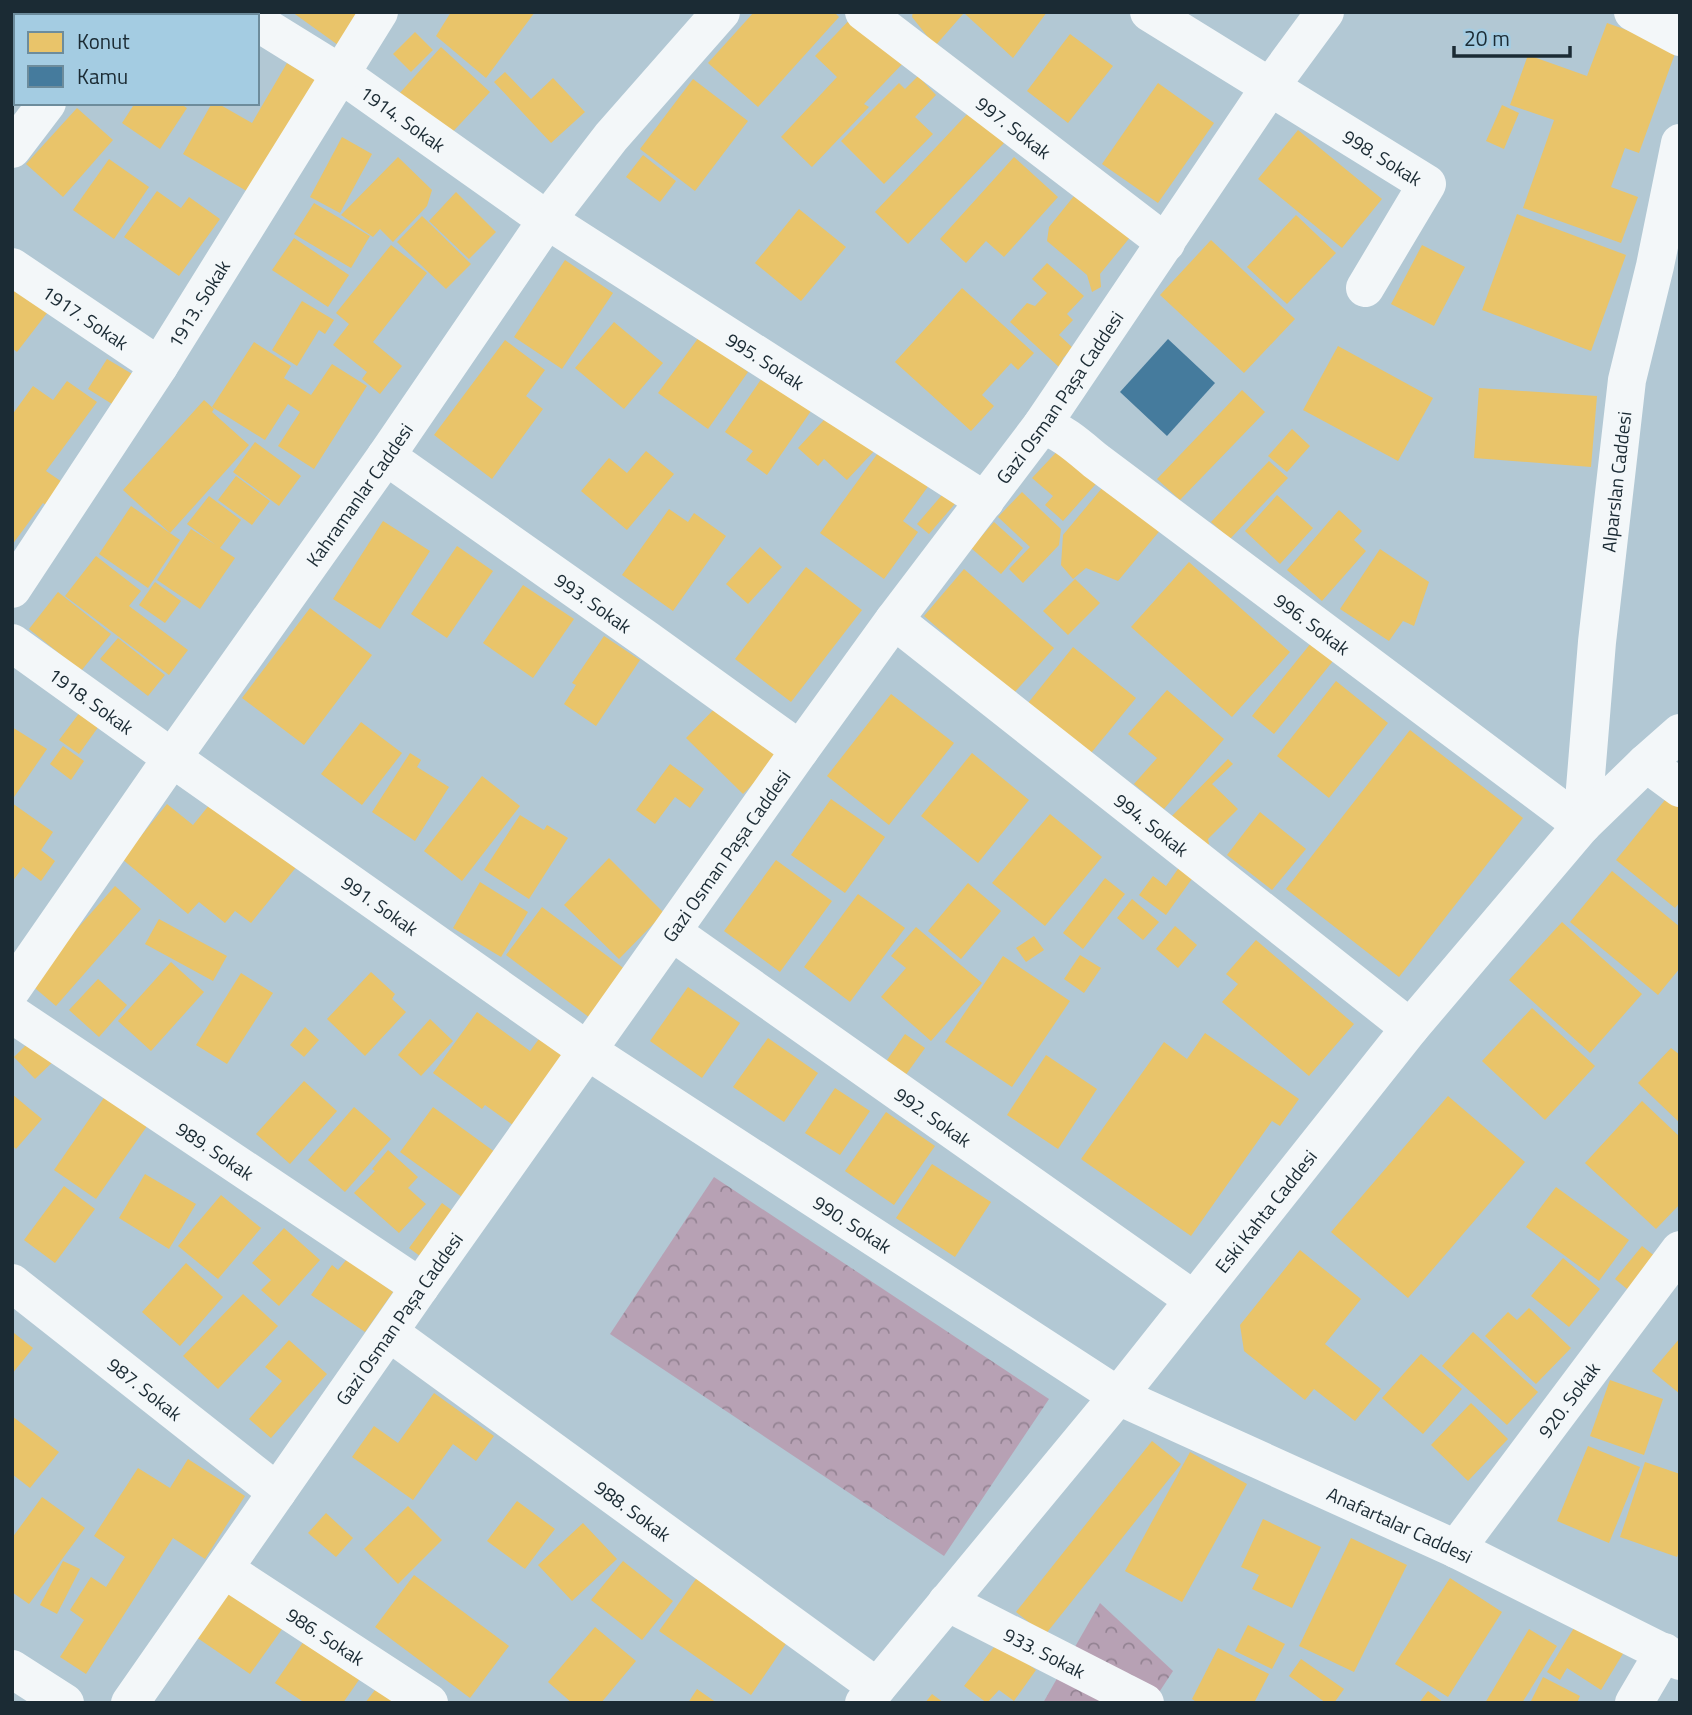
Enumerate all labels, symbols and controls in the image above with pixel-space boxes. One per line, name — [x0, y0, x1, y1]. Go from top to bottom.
legend — [14, 14, 259, 105]
scale bar — [1454, 14, 1570, 58]
text: 20 m — [1464, 22, 1510, 54]
text: Konut — [77, 25, 130, 57]
text: Kamu — [77, 60, 128, 92]
street label: 1914. Sokak — [354, 78, 452, 158]
street label: 997. Sokak — [970, 88, 1058, 165]
street label: 998. Sokak — [1338, 121, 1428, 192]
street label: 1913. Sokak — [160, 254, 236, 353]
street label: 1917. Sokak — [37, 277, 135, 356]
street label: Gazi Osman Paşa Caddesi — [988, 305, 1130, 489]
street label: 995. Sokak — [721, 324, 811, 396]
street label: Alparslan Caddesi — [1593, 410, 1638, 554]
street label: Kahramanlar Caddesi — [298, 417, 419, 572]
street label: 993. Sokak — [549, 565, 638, 639]
street label: 996. Sokak — [1269, 585, 1357, 661]
street label: 1918. Sokak — [43, 660, 140, 741]
street label: Gazi Osman Paşa Caddesi — [654, 763, 797, 947]
street label: 994. Sokak — [1108, 785, 1196, 863]
street label: 991. Sokak — [336, 868, 425, 942]
street label: 992. Sokak — [889, 1079, 978, 1154]
street label: 989. Sokak — [171, 1114, 260, 1187]
street label: Eski Kahta Caddesi — [1207, 1143, 1323, 1279]
street label: 990. Sokak — [808, 1187, 898, 1260]
street label: Gazi Osman Paşa Caddesi — [328, 1226, 469, 1411]
street label: 987. Sokak — [102, 1350, 189, 1427]
street label: 920. Sokak — [1530, 1355, 1606, 1443]
street label: 988. Sokak — [589, 1472, 678, 1548]
street label: Anafartalar Caddesi — [1323, 1478, 1478, 1570]
street label: 986. Sokak — [281, 1599, 371, 1672]
street label: 933. Sokak — [999, 1619, 1091, 1685]

